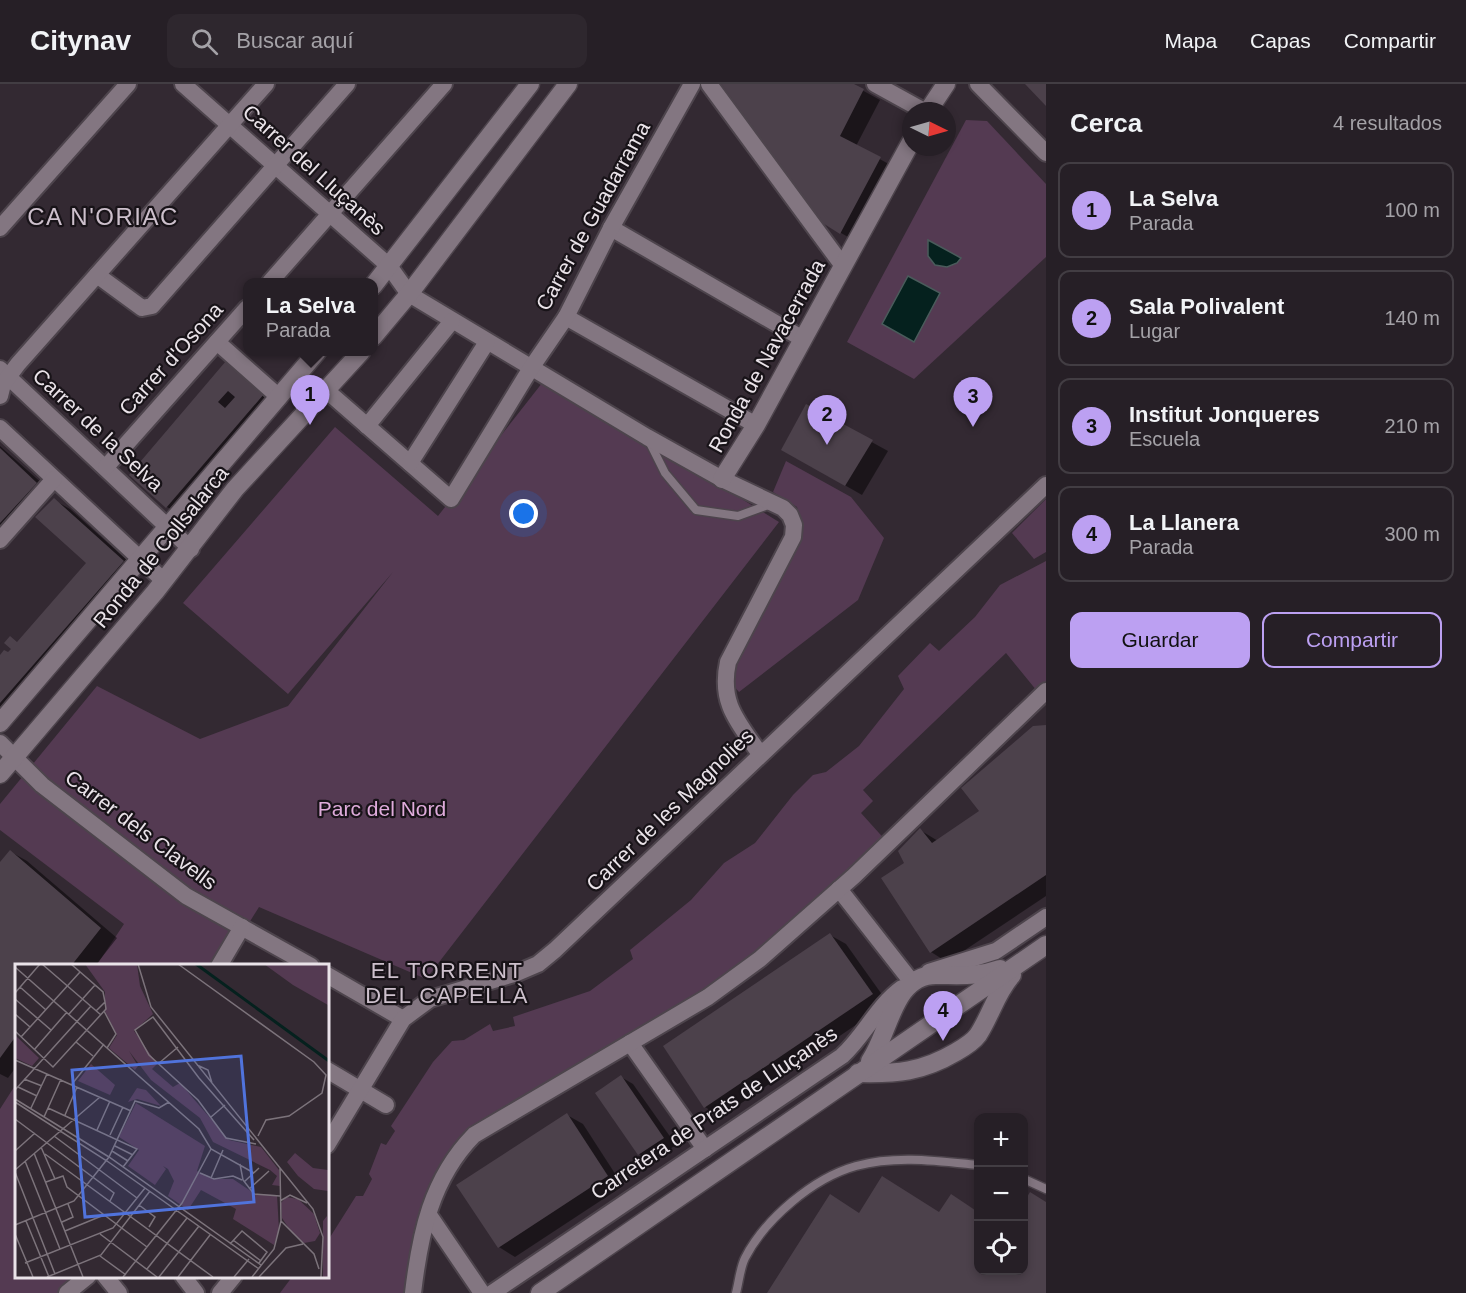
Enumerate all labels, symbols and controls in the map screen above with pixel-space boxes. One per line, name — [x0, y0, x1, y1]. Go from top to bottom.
search box — [167, 14, 587, 68]
text: Citynav — [30, 25, 131, 56]
icon: search — [188, 25, 221, 58]
text: Buscar aquí — [236, 28, 354, 53]
text: Mapa — [1165, 29, 1217, 52]
text: Capas — [1250, 29, 1311, 52]
text: Compartir — [1344, 29, 1436, 52]
street label: Carrer del Lluçanès — [239, 100, 390, 239]
north arrow — [902, 102, 956, 156]
text: Cerca — [1070, 108, 1142, 138]
text: 4 resultados — [1333, 112, 1442, 134]
street label: Carrer de Guadarrama — [531, 117, 654, 314]
text: La Selva — [1129, 186, 1218, 211]
text: 1 — [1086, 199, 1097, 221]
text: 100 m — [1384, 199, 1440, 221]
district label: CA N'ORIAC — [27, 203, 179, 230]
text: Parada — [1129, 212, 1194, 234]
street label: Ronda de Navacerrada — [704, 255, 829, 456]
popup — [243, 278, 378, 356]
text: La Selva — [266, 293, 355, 318]
text: Sala Polivalent — [1129, 294, 1284, 319]
street label: Carrer d'Osona — [114, 298, 227, 419]
text: 2 — [1086, 307, 1097, 329]
text: 140 m — [1384, 307, 1440, 329]
text: Parada — [266, 319, 330, 341]
text: Lugar — [1129, 320, 1180, 342]
street label: Carrer de la Selva — [29, 364, 168, 496]
pin: 1 — [290, 376, 330, 425]
pin: 3 — [954, 378, 992, 427]
pin: 2 — [808, 396, 846, 445]
text: Institut Jonqueres — [1129, 402, 1320, 427]
text: 3 — [1086, 415, 1097, 437]
text: 210 m — [1384, 415, 1440, 437]
text: Escuela — [1129, 428, 1200, 450]
street label: Ronda de Collsalarca — [88, 461, 233, 632]
your location — [509, 499, 538, 528]
text: La Llanera — [1129, 510, 1239, 535]
text: 4 — [1086, 523, 1097, 545]
text: 300 m — [1384, 523, 1440, 545]
text: Parada — [1129, 536, 1194, 558]
button: Guardar — [1070, 612, 1250, 668]
button: Compartir — [1262, 612, 1442, 668]
street label: Carrer de les Magnolies — [581, 724, 758, 895]
street label: Carrer dels Clavells — [61, 765, 221, 894]
park label: Parc del Nord — [318, 797, 446, 820]
district label: EL TORRENT DEL CAPELLÀ — [365, 958, 529, 1008]
inset map — [15, 964, 328, 1278]
pin: 4 — [924, 992, 962, 1041]
street label: Carretera de Prats de Lluçanès — [586, 1021, 841, 1204]
map controls — [974, 1113, 1028, 1275]
button: + — [974, 1113, 1028, 1167]
button: − — [974, 1167, 1028, 1221]
button: locate — [974, 1221, 1028, 1275]

